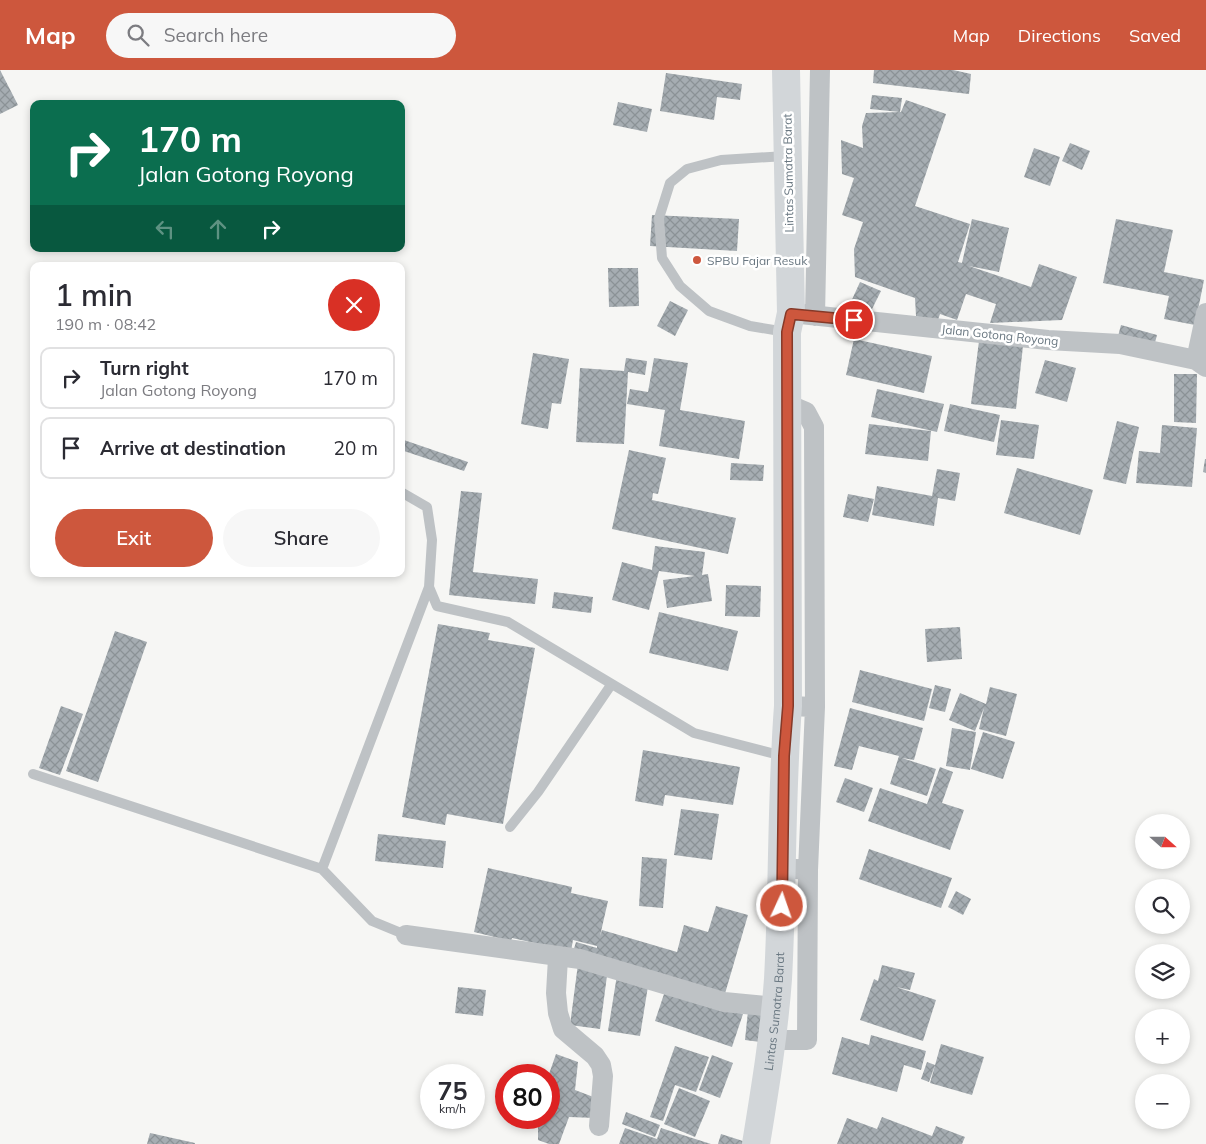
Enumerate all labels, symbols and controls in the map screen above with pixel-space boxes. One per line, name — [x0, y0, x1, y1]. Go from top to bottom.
search box — [106, 13, 456, 58]
text: Map — [25, 20, 76, 50]
icon: search — [124, 21, 152, 49]
text: Search here — [164, 23, 268, 47]
text: Map — [953, 24, 990, 47]
text: Directions — [1018, 24, 1101, 47]
text: Saved — [1129, 24, 1181, 47]
street label: Lintas Sumatra Barat — [779, 113, 797, 233]
text: 170 m — [138, 117, 242, 161]
icon: right — [55, 120, 120, 185]
text: Jalan Gotong Royong — [138, 160, 354, 188]
icon: left — [151, 215, 179, 243]
icon: ahead — [204, 215, 232, 243]
icon: right — [257, 215, 285, 243]
place label: SPBU Fajar Resuk — [707, 253, 808, 268]
marker: SPBU Fajar Resuk — [691, 254, 703, 266]
text: 1 min — [55, 276, 133, 314]
button: close — [328, 279, 380, 331]
pin — [833, 299, 875, 341]
icon: arrive — [840, 306, 868, 334]
text: 190 m · 08:42 — [55, 314, 156, 334]
street label: Jalan Gotong Royong — [941, 321, 1059, 349]
text: Turn right — [100, 356, 189, 380]
icon: right — [57, 364, 85, 392]
text: 170 m — [322, 366, 378, 390]
text: Jalan Gotong Royong — [100, 380, 257, 400]
icon: arrive — [57, 434, 85, 462]
text: Arrive at destination — [100, 436, 286, 460]
text: 20 m — [334, 436, 378, 460]
button: Exit — [55, 509, 213, 567]
button: Share — [223, 509, 380, 567]
north arrow — [1135, 814, 1190, 869]
map controls — [1135, 814, 1190, 1129]
position arrow — [755, 879, 807, 931]
button: search — [1135, 879, 1190, 934]
button: layers — [1135, 944, 1190, 999]
street label: Lintas Sumatra Barat — [760, 952, 787, 1071]
button: + — [1135, 1009, 1190, 1064]
speed limit sign: 80 — [495, 1064, 560, 1129]
button: − — [1135, 1074, 1190, 1129]
text: 75 — [437, 1075, 468, 1106]
text: km/h — [439, 1101, 466, 1116]

